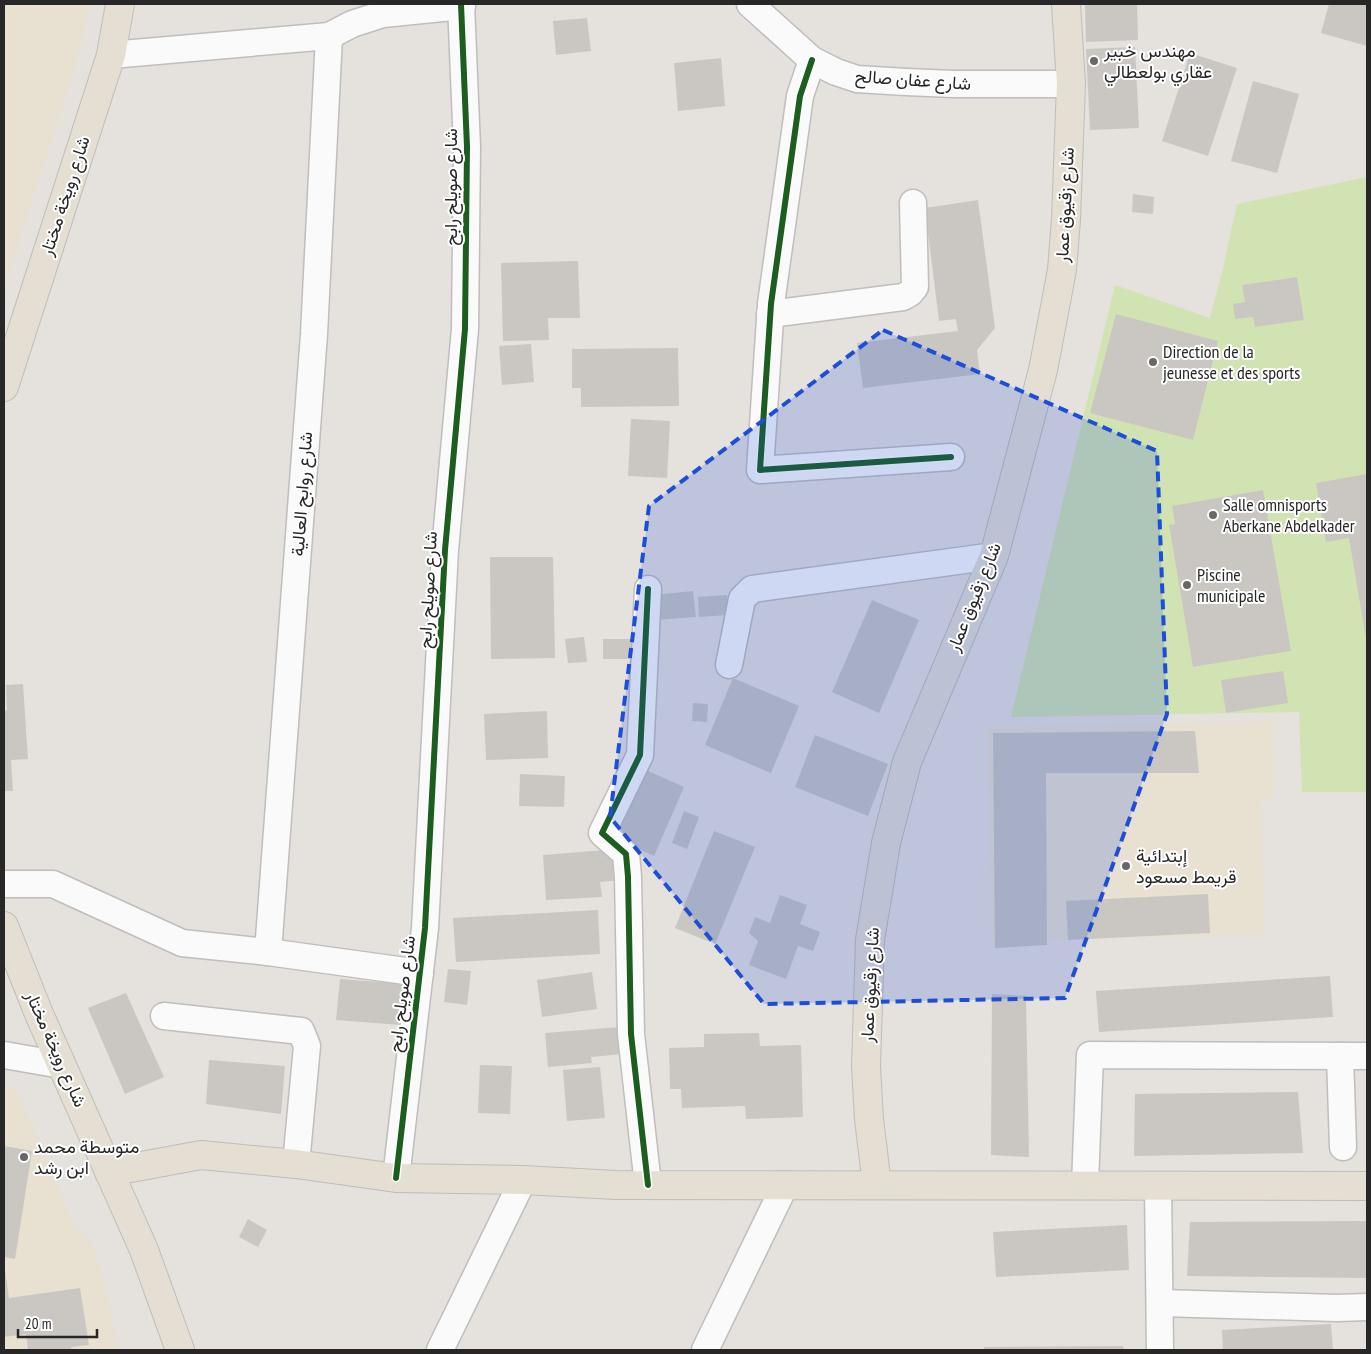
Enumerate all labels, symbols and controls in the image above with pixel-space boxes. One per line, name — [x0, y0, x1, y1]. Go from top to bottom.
place label: مهندس خبير عقاري بولعطالي — [1103, 39, 1212, 87]
marker: مهندس خبير عقاري بولعطالي — [1088, 55, 1100, 67]
street label: شارع عفان صالح — [854, 64, 972, 96]
street label: شارع صويلح رابح — [439, 128, 463, 246]
street label: شارع رويخة مختار — [34, 133, 96, 260]
street label: شارع زقيوق عمار — [1050, 147, 1080, 264]
place label: Direction de la jeunesse et des sports — [1163, 340, 1300, 384]
marker: Direction de la jeunesse et des sports — [1147, 356, 1159, 368]
street label: شارع روابح العالية — [286, 431, 318, 557]
place label: Salle omnisports Aberkane Abdelkader — [1223, 493, 1355, 537]
marker: Salle omnisports Aberkane Abdelkader — [1207, 509, 1219, 521]
street label: شارع صويلح رابح — [413, 531, 443, 649]
street label: شارع زقيوق عمار — [941, 539, 1007, 656]
place label: Piscine municipale — [1197, 563, 1265, 607]
marker: Piscine municipale — [1181, 579, 1193, 591]
place label: إبتدائية قريمط مسعود — [1136, 844, 1236, 888]
marker: إبتدائية قريمط مسعود — [1120, 860, 1132, 872]
street label: شارع زقيوق عمار — [855, 927, 885, 1044]
street label: شارع صويلح رابح — [383, 934, 421, 1054]
street label: شارع رويخة مختار — [19, 986, 92, 1111]
place label: متوسطة محمد ابن رشد — [34, 1135, 139, 1179]
marker: متوسطة محمد ابن رشد — [18, 1151, 30, 1163]
scale bar — [18, 1306, 96, 1338]
text: 20 m — [25, 1314, 51, 1333]

